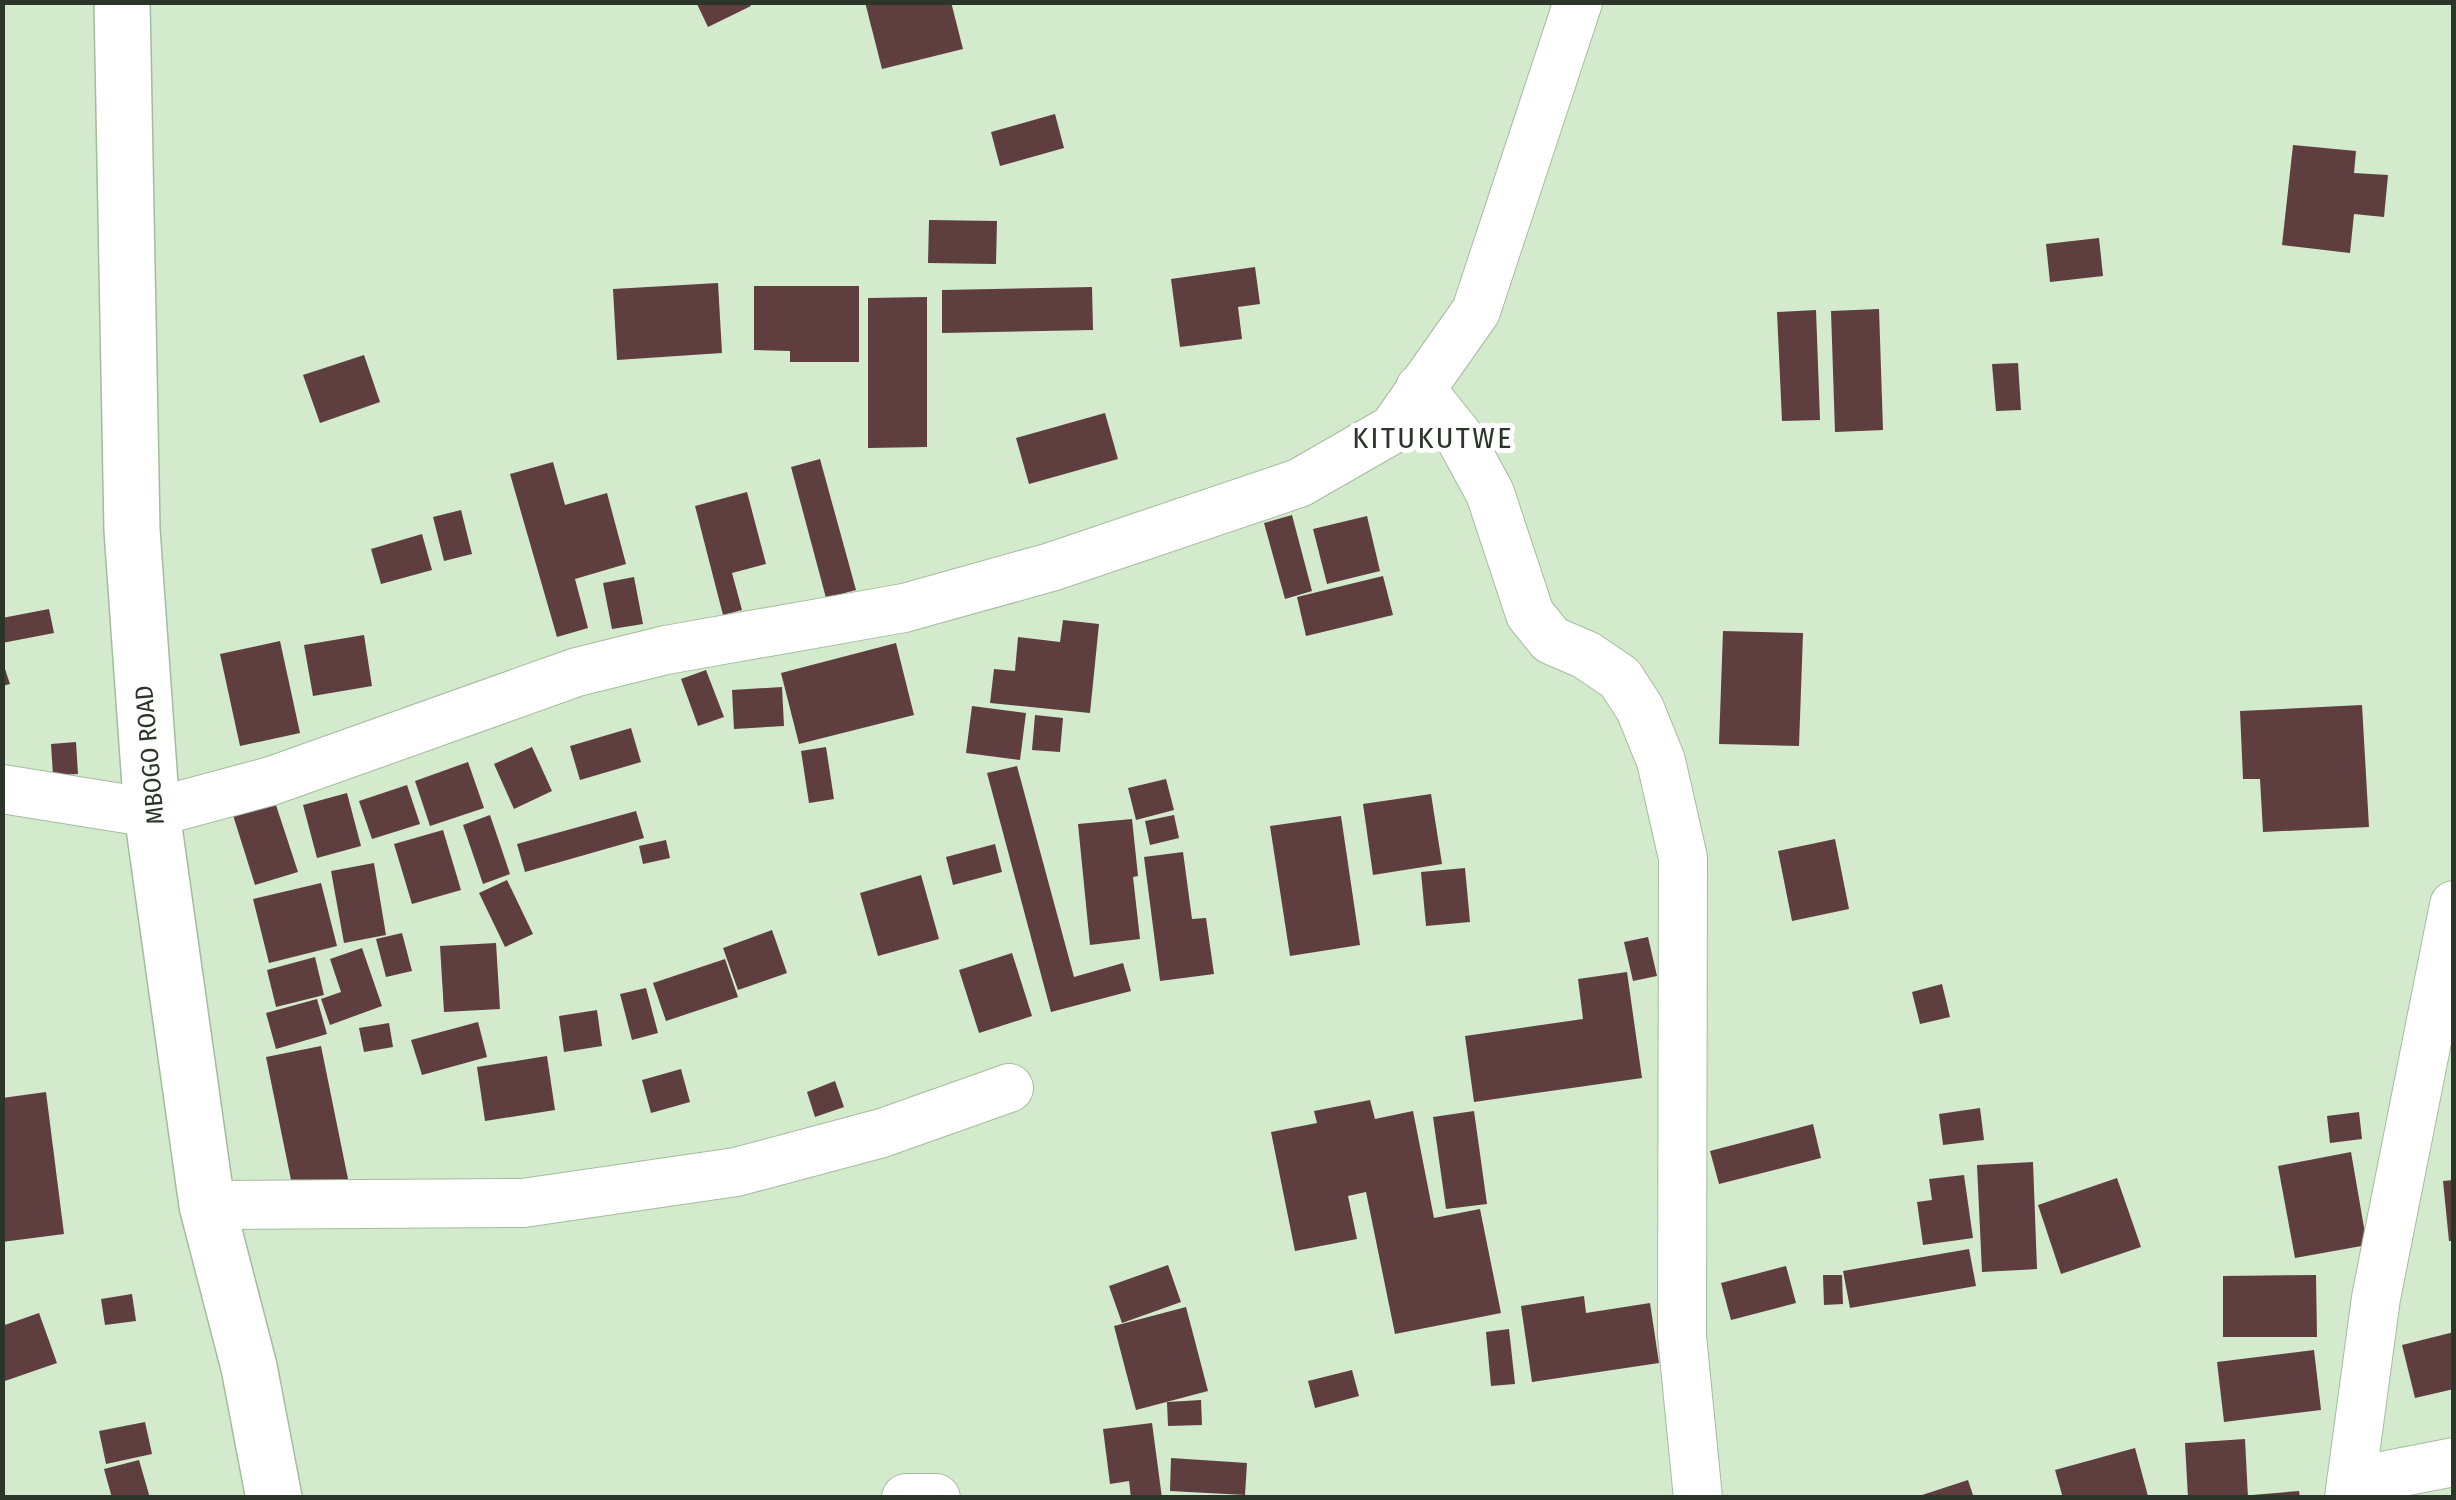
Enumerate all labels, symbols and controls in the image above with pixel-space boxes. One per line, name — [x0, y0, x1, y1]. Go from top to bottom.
district label: KITUKUTWE — [1352, 420, 1514, 456]
street label: MBOGO ROAD — [129, 684, 171, 826]

